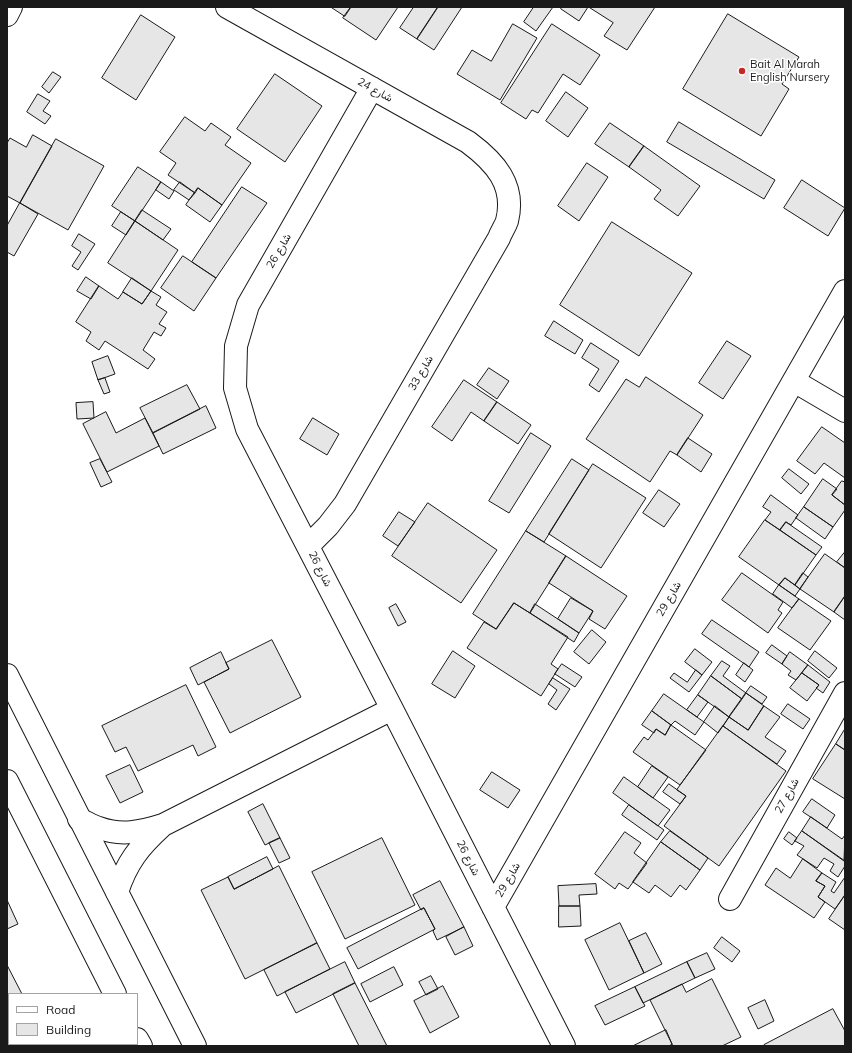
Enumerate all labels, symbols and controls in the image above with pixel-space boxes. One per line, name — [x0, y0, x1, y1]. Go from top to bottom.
place label: Bait Al Marah English Nursery — [750, 58, 830, 84]
marker: Bait Al Marah English Nursery — [737, 66, 747, 76]
street label: شارع 24 — [355, 75, 395, 105]
street label: شارع 26 — [264, 231, 294, 271]
street label: شارع 33 — [406, 353, 436, 393]
street label: شارع 26 — [305, 549, 335, 589]
street label: شارع 29 — [654, 579, 684, 619]
street label: شارع 27 — [772, 776, 802, 816]
street label: شارع 26 — [453, 838, 483, 878]
street label: شارع 29 — [493, 860, 523, 900]
legend — [8, 993, 138, 1045]
text: Road — [46, 1002, 75, 1017]
text: Building — [46, 1022, 91, 1037]

